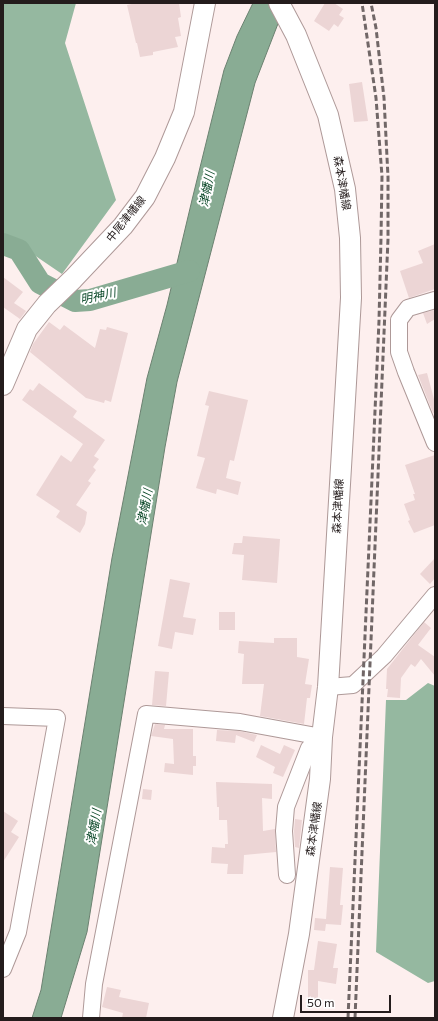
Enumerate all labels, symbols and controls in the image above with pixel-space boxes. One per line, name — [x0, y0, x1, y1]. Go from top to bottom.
street label: 森本津幡線 — [331, 155, 353, 211]
water label: 津幡川 — [196, 170, 218, 208]
street label: 中尾津幡線 — [104, 193, 148, 245]
water label: 明神川 — [79, 285, 117, 307]
street label: 森本津幡線 — [330, 478, 346, 534]
water label: 津幡川 — [134, 488, 156, 526]
street label: 森本津幡線 — [304, 801, 324, 857]
water label: 津幡川 — [84, 808, 104, 846]
scale bar — [302, 987, 393, 1013]
text: 50 m — [307, 995, 335, 1009]

